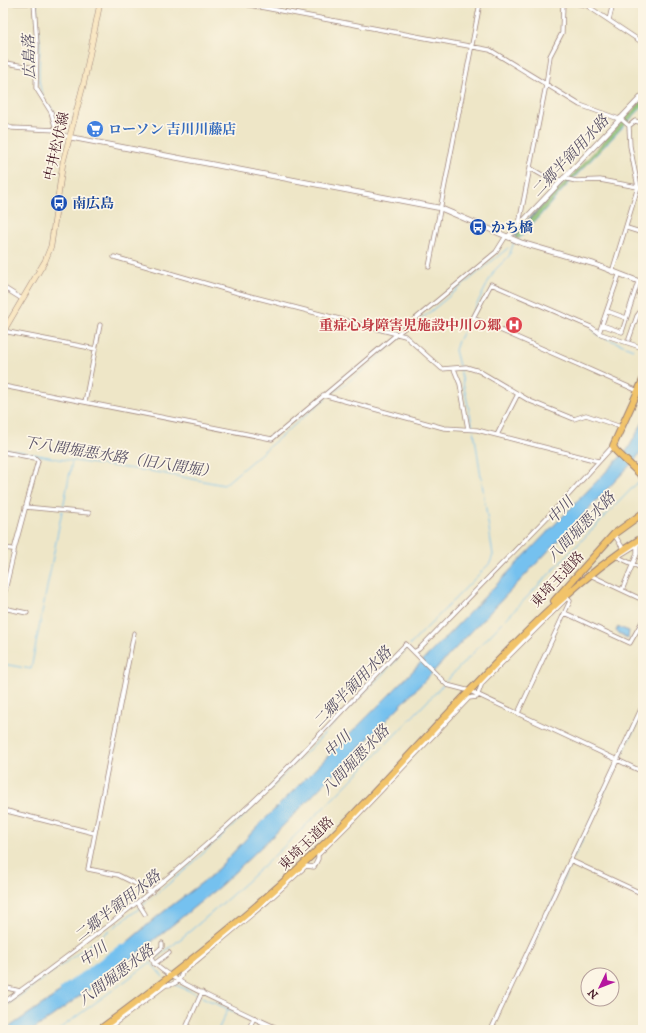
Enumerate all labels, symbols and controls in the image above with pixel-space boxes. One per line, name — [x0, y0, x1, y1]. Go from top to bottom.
water label: 広島落 — [19, 31, 40, 80]
street label: 中井松伏線 — [40, 110, 74, 182]
water label: 二郷半領用水路 — [528, 111, 614, 201]
supermarket icon: ローソン 吉川川藤店 — [85, 119, 105, 139]
place label: ローソン 吉川川藤店 — [108, 121, 236, 139]
bus stop icon: 南広島 — [49, 193, 69, 213]
place label: 南広島 — [72, 195, 114, 213]
bus stop icon: かち橋 — [468, 217, 488, 237]
place label: かち橋 — [491, 219, 533, 237]
hospital icon: 重症心身障害児施設中川の郷 — [504, 315, 524, 335]
place label: 重症心身障害児施設中川の郷 — [319, 317, 502, 335]
water label: 下八間堀悪水路（旧八間堀） — [22, 433, 218, 482]
water label: 八間堀悪水路 — [543, 488, 620, 566]
water label: 中川 — [543, 491, 579, 528]
street label: 東埼玉道路 — [527, 548, 588, 611]
water label: 二郷半領用水路 — [309, 642, 396, 732]
water label: 八間堀悪水路 — [317, 721, 394, 799]
water label: 中川 — [320, 726, 356, 762]
street label: 東埼玉道路 — [275, 813, 338, 875]
water label: 二郷半領用水路 — [70, 866, 165, 946]
water label: 中川 — [76, 937, 113, 971]
water label: 八間堀悪水路 — [75, 940, 159, 1010]
north arrow — [580, 967, 620, 1007]
text: N — [585, 985, 602, 1001]

